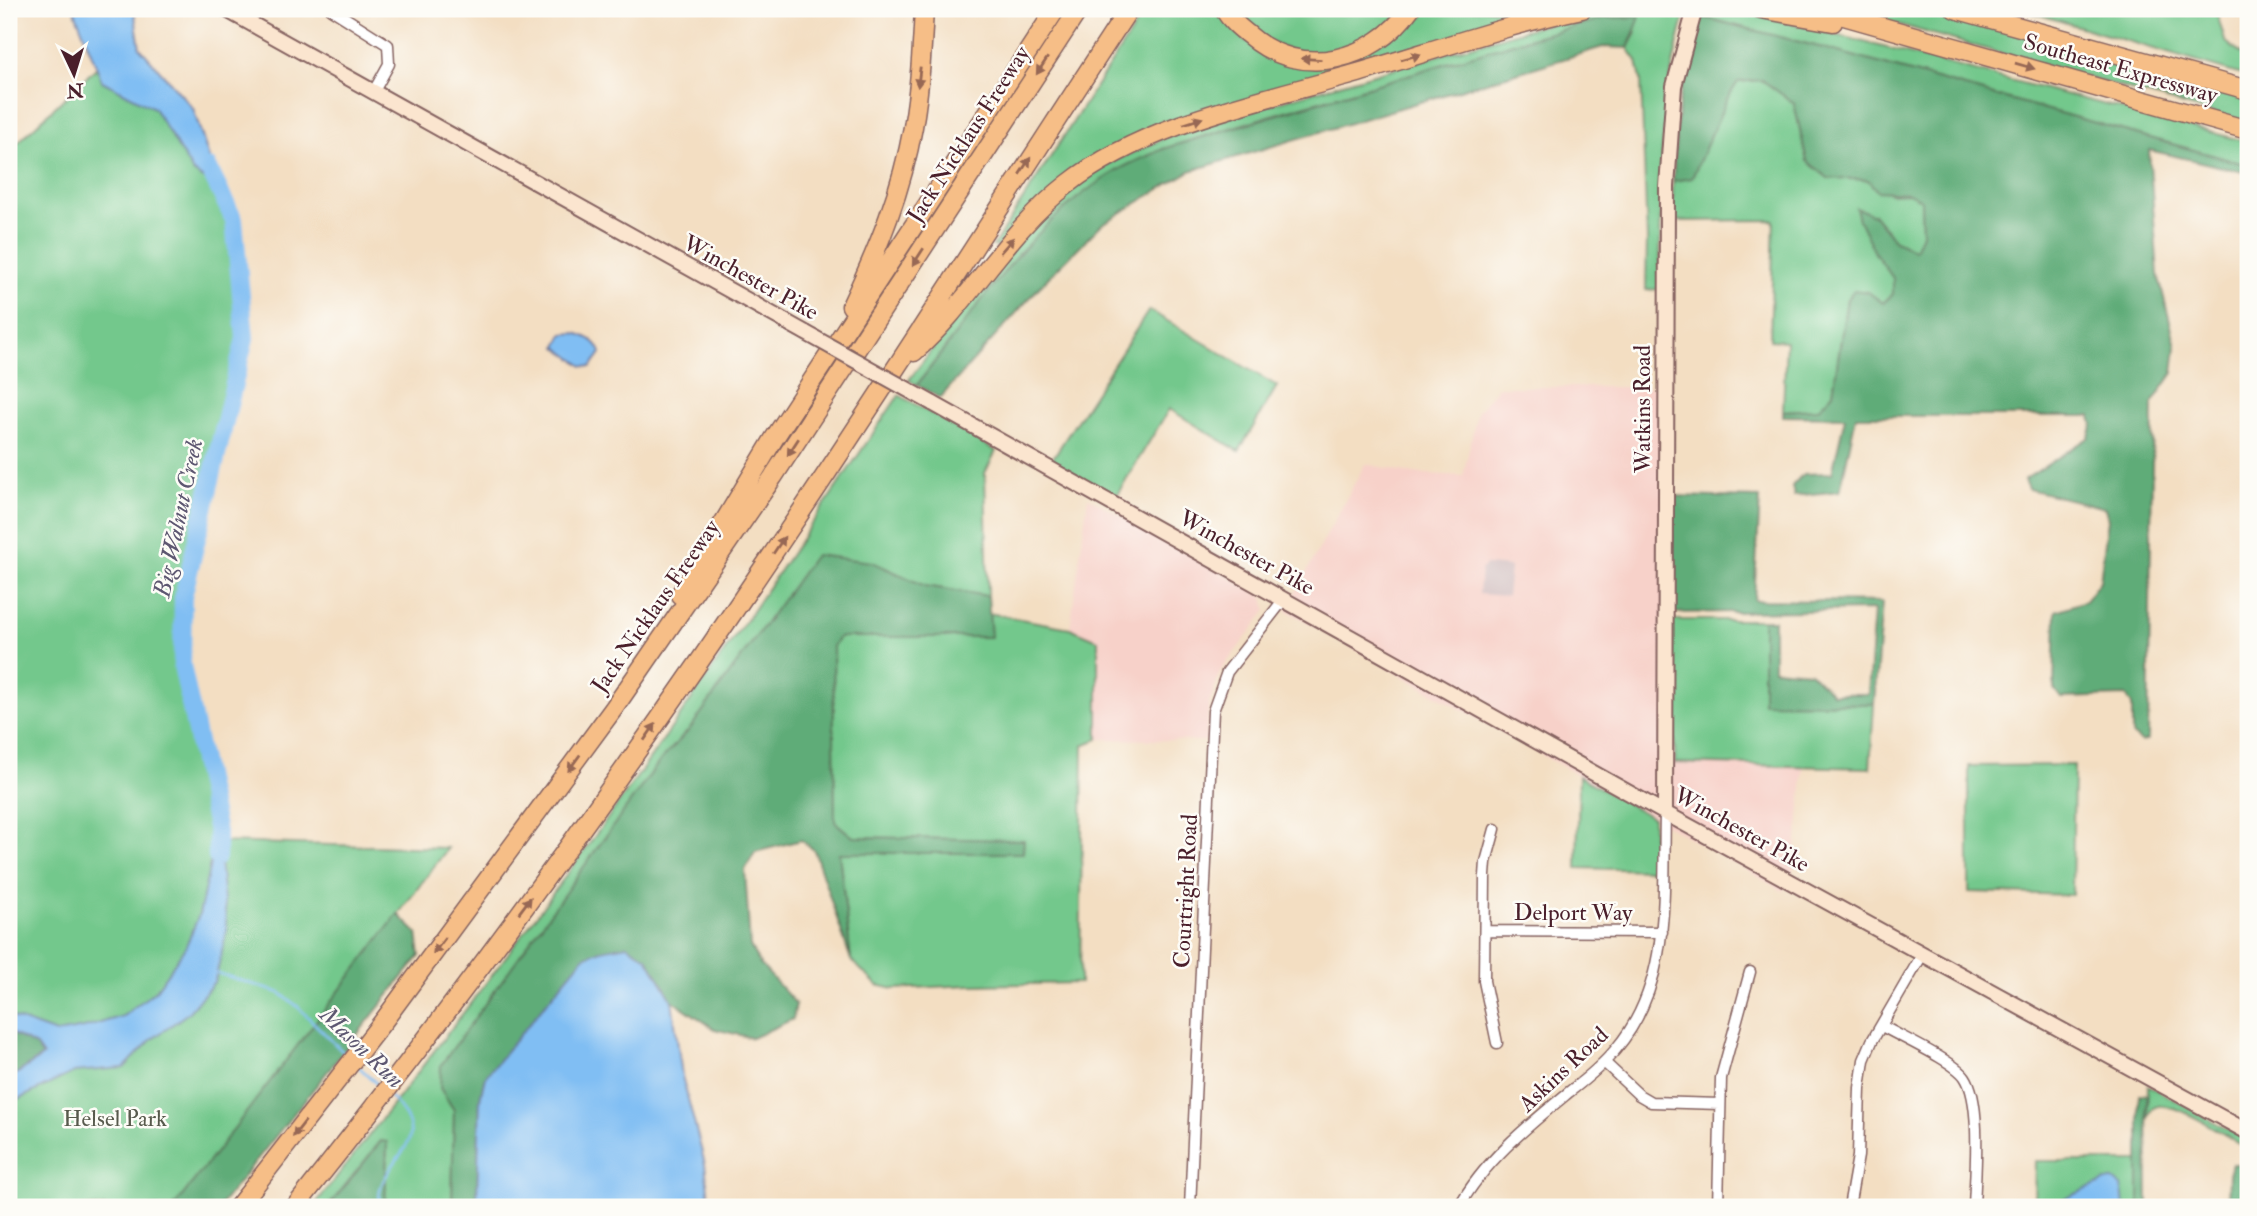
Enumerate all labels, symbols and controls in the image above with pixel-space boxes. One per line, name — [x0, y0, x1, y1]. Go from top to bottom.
street label: Southeast Expressway — [2020, 27, 2222, 111]
north arrow — [38, 38, 108, 108]
street label: Jack Nicklaus Freeway — [900, 40, 1037, 229]
one-way arrow — [1401, 51, 1422, 61]
one-way arrow — [1300, 53, 1322, 64]
one-way arrow — [1035, 57, 1049, 75]
one-way arrow — [2015, 62, 2036, 72]
one-way arrow — [914, 66, 925, 88]
text: N — [65, 77, 85, 103]
one-way arrow — [1183, 115, 1204, 126]
one-way arrow — [1018, 157, 1031, 176]
street label: Winchester Pike — [677, 228, 824, 327]
one-way arrow — [999, 236, 1015, 254]
one-way arrow — [911, 247, 924, 266]
street label: Watkins Road — [1628, 345, 1657, 474]
water label: Big Walnut Creek — [146, 436, 210, 601]
one-way arrow — [786, 437, 799, 456]
street label: Winchester Pike — [1173, 503, 1320, 602]
street label: Jack Nicklaus Freeway — [584, 513, 727, 699]
one-way arrow — [772, 536, 786, 554]
one-way arrow — [643, 723, 657, 741]
one-way arrow — [567, 754, 581, 772]
street label: Winchester Pike — [1668, 780, 1815, 879]
street label: Courtright Road — [1167, 813, 1204, 969]
one-way arrow — [518, 896, 532, 915]
street label: Delport Way — [1514, 898, 1633, 928]
one-way arrow — [432, 937, 446, 955]
water label: Mason Run — [312, 998, 410, 1095]
street label: Askins Road — [1512, 1020, 1614, 1119]
park label: Helsel Park — [63, 1104, 167, 1133]
one-way arrow — [293, 1120, 307, 1138]

